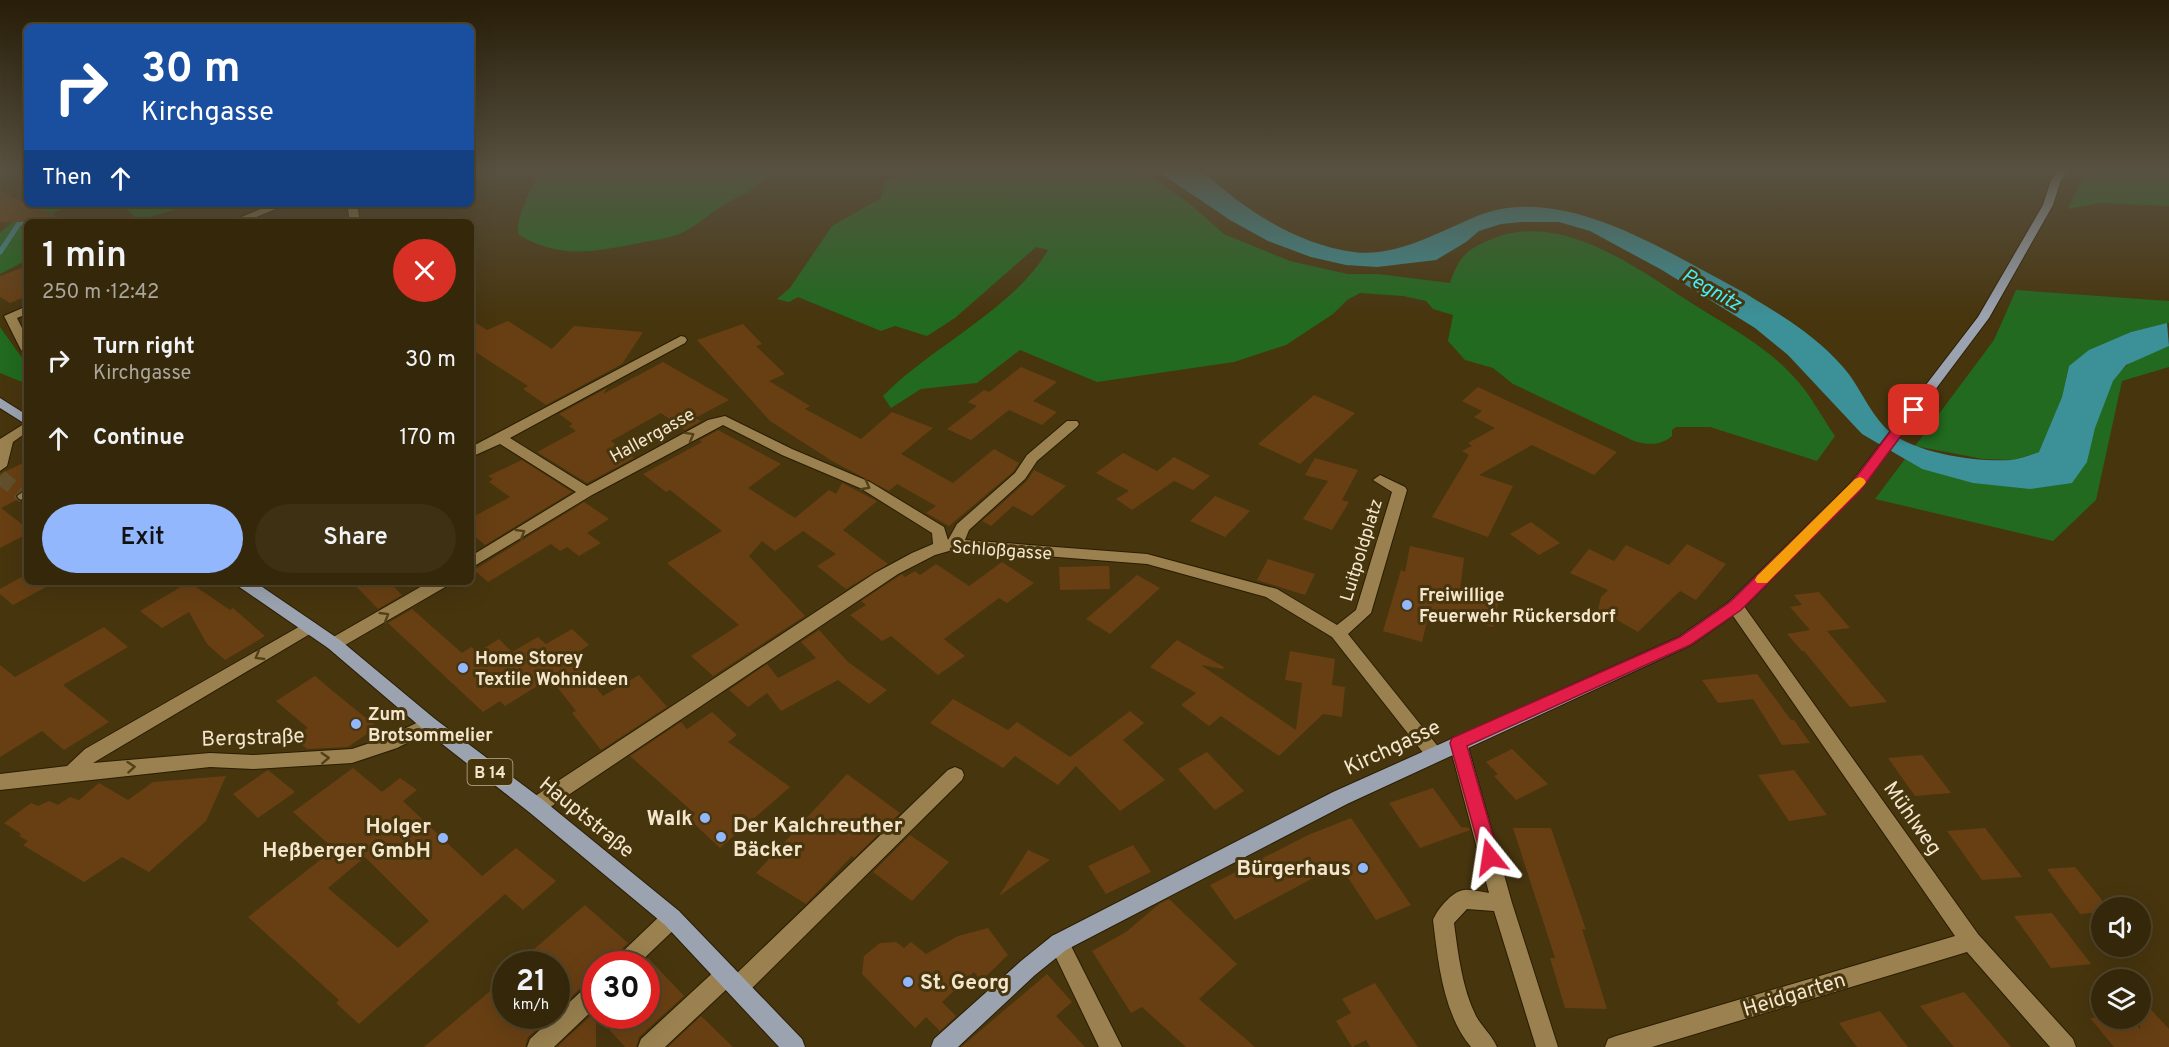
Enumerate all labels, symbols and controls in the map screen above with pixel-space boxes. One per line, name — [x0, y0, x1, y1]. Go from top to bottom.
text: 30 m — [141, 44, 240, 97]
icon: right — [42, 48, 120, 126]
text: Kirchgasse — [141, 96, 274, 130]
icon: ahead — [104, 162, 137, 195]
text: Then — [42, 165, 92, 192]
text: 1 min — [42, 234, 127, 280]
button: close — [393, 239, 456, 302]
water label: Pegnitz — [1677, 263, 1747, 319]
text: 250 m · 12:42 — [42, 280, 159, 306]
text: Turn right — [93, 334, 195, 361]
icon: right — [42, 344, 75, 377]
text: 30 m — [405, 347, 456, 374]
text: Kirchgasse — [93, 361, 191, 387]
pin — [1888, 384, 1939, 435]
icon: arrive — [1897, 393, 1930, 426]
street label: Hallergasse — [606, 404, 699, 469]
icon: ahead — [42, 422, 75, 455]
text: Continue — [93, 425, 184, 452]
text: 170 m — [399, 425, 456, 452]
one-way arrow — [684, 432, 694, 443]
one-way arrow — [860, 479, 871, 490]
street label: Luitpoldplatz — [1336, 496, 1389, 604]
button: Exit — [42, 504, 243, 573]
button: Share — [255, 504, 456, 573]
one-way arrow — [515, 529, 525, 540]
street label: Schloßgasse — [951, 537, 1053, 566]
place label: Freiwillige Feuerwehr Rückersdorf — [1419, 585, 1616, 629]
marker: Freiwillige Feuerwehr Rückersdorf — [1400, 598, 1414, 612]
one-way arrow — [379, 611, 389, 623]
place label: Home Storey Textile Wohnideen — [475, 648, 628, 692]
one-way arrow — [255, 649, 265, 660]
marker: Home Storey Textile Wohnideen — [456, 661, 470, 675]
place label: Zum Brotsommelier — [368, 704, 493, 748]
street label: Kirchgasse — [1340, 714, 1445, 782]
marker: Zum Brotsommelier — [349, 717, 363, 731]
street label: Bergstraße — [201, 723, 305, 754]
one-way arrow — [321, 751, 330, 764]
road number: B 14 — [468, 759, 512, 785]
one-way arrow — [126, 761, 135, 774]
street label: Hauptstraße — [533, 772, 639, 865]
street label: Mühlweg — [1877, 777, 1947, 861]
place label: Walk — [647, 806, 693, 833]
marker: Walk — [698, 811, 712, 825]
place label: Der Kalchreuther Bäcker — [733, 813, 903, 864]
place label: Holger Heßberger GmbH — [262, 814, 431, 865]
position arrow — [1458, 825, 1522, 889]
marker: Der Kalchreuther Bäcker — [714, 830, 728, 844]
marker: Holger Heßberger GmbH — [436, 831, 450, 845]
place label: Bürgerhaus — [1237, 856, 1351, 883]
marker: Bürgerhaus — [1356, 861, 1370, 875]
map controls — [2091, 897, 2151, 1029]
button: sound — [2091, 897, 2151, 957]
speed limit sign: 30 — [582, 951, 660, 1029]
text: 21 — [516, 964, 546, 1001]
street label: Heidgarten — [1740, 967, 1849, 1024]
button: layers — [2091, 969, 2151, 1029]
place label: St. Georg — [920, 970, 1009, 997]
marker: St. Georg — [901, 975, 915, 989]
text: km/h — [513, 996, 549, 1015]

